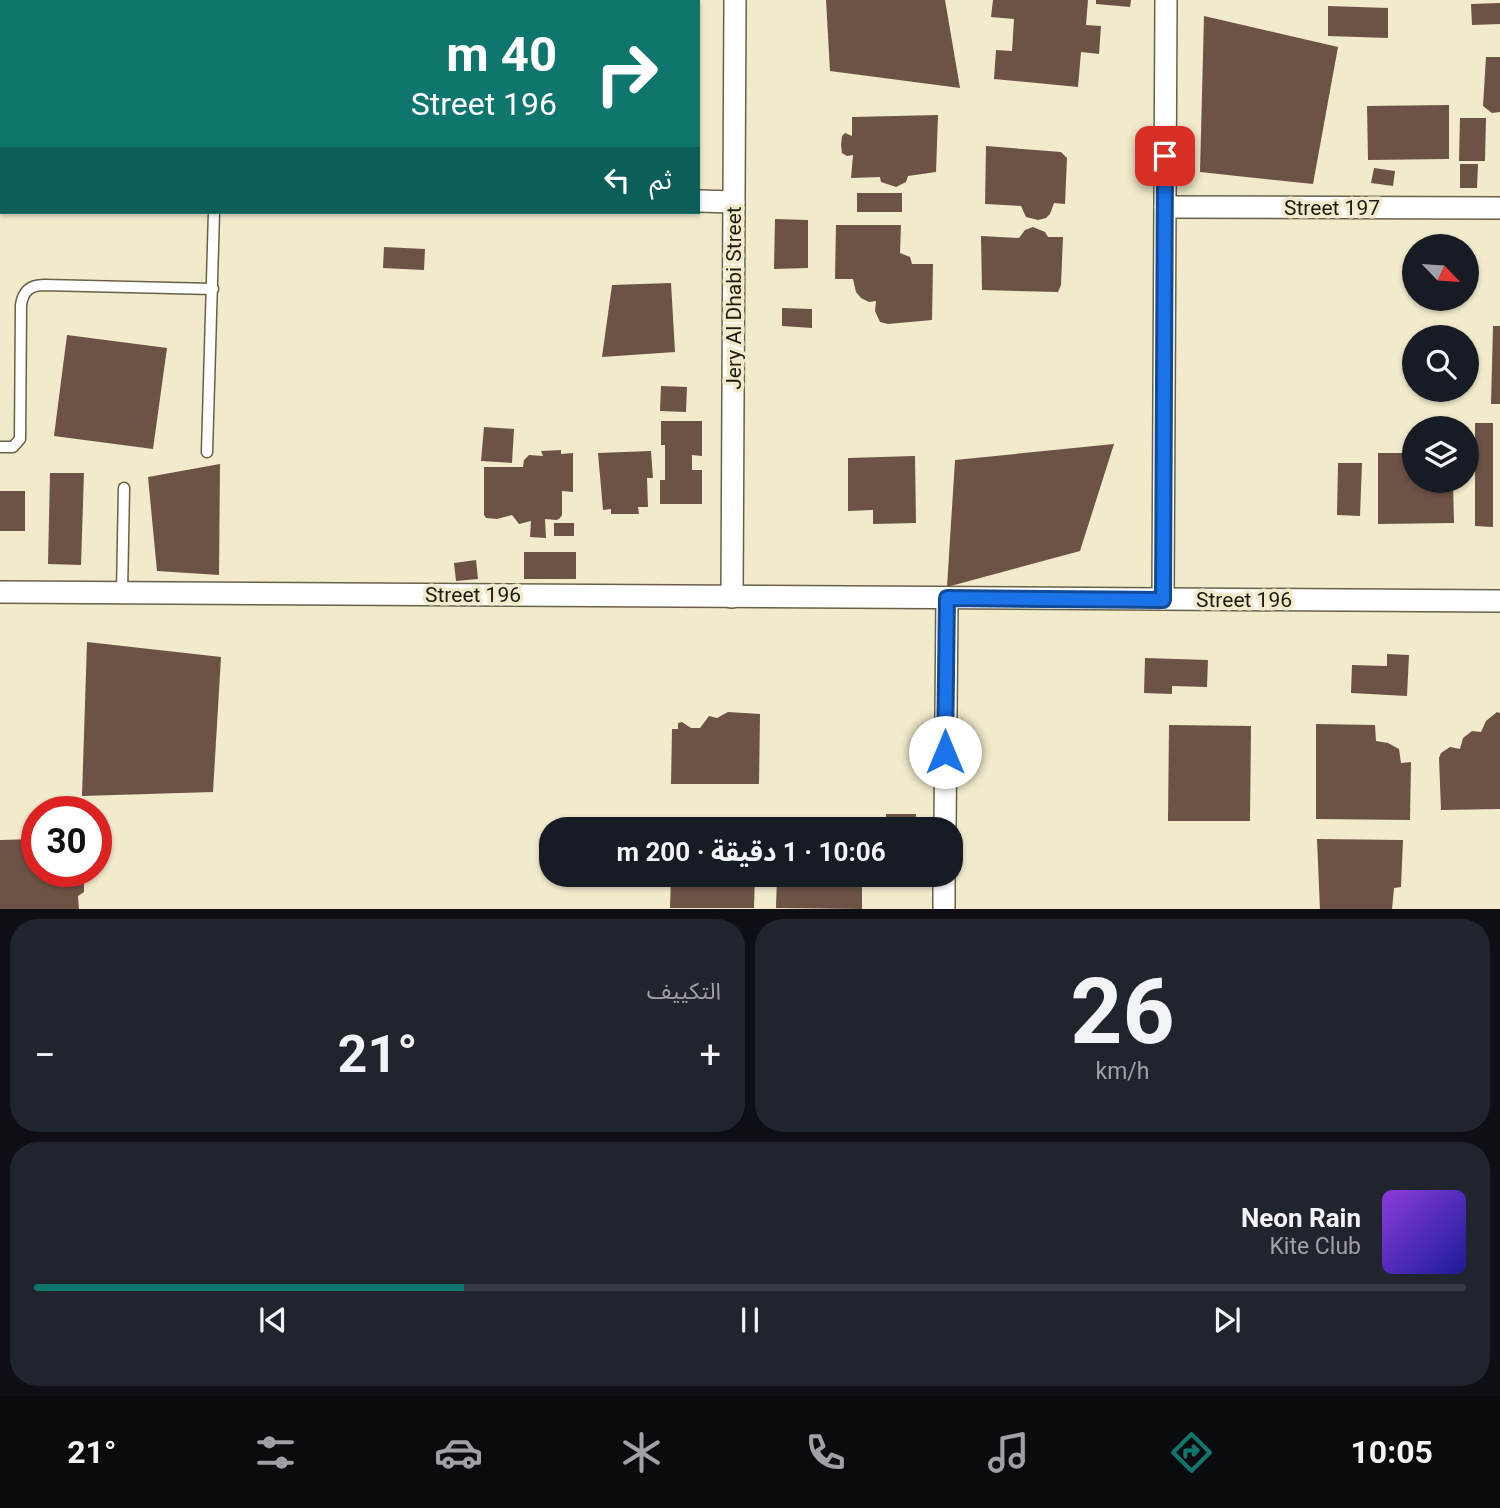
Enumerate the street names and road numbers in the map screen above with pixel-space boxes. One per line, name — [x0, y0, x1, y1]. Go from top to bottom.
street label: Street 197 — [1284, 196, 1380, 220]
street label: Jery Al Dhabi Street — [722, 206, 746, 390]
street label: Street 196 — [425, 583, 521, 607]
street label: Street 196 — [1196, 588, 1292, 612]

